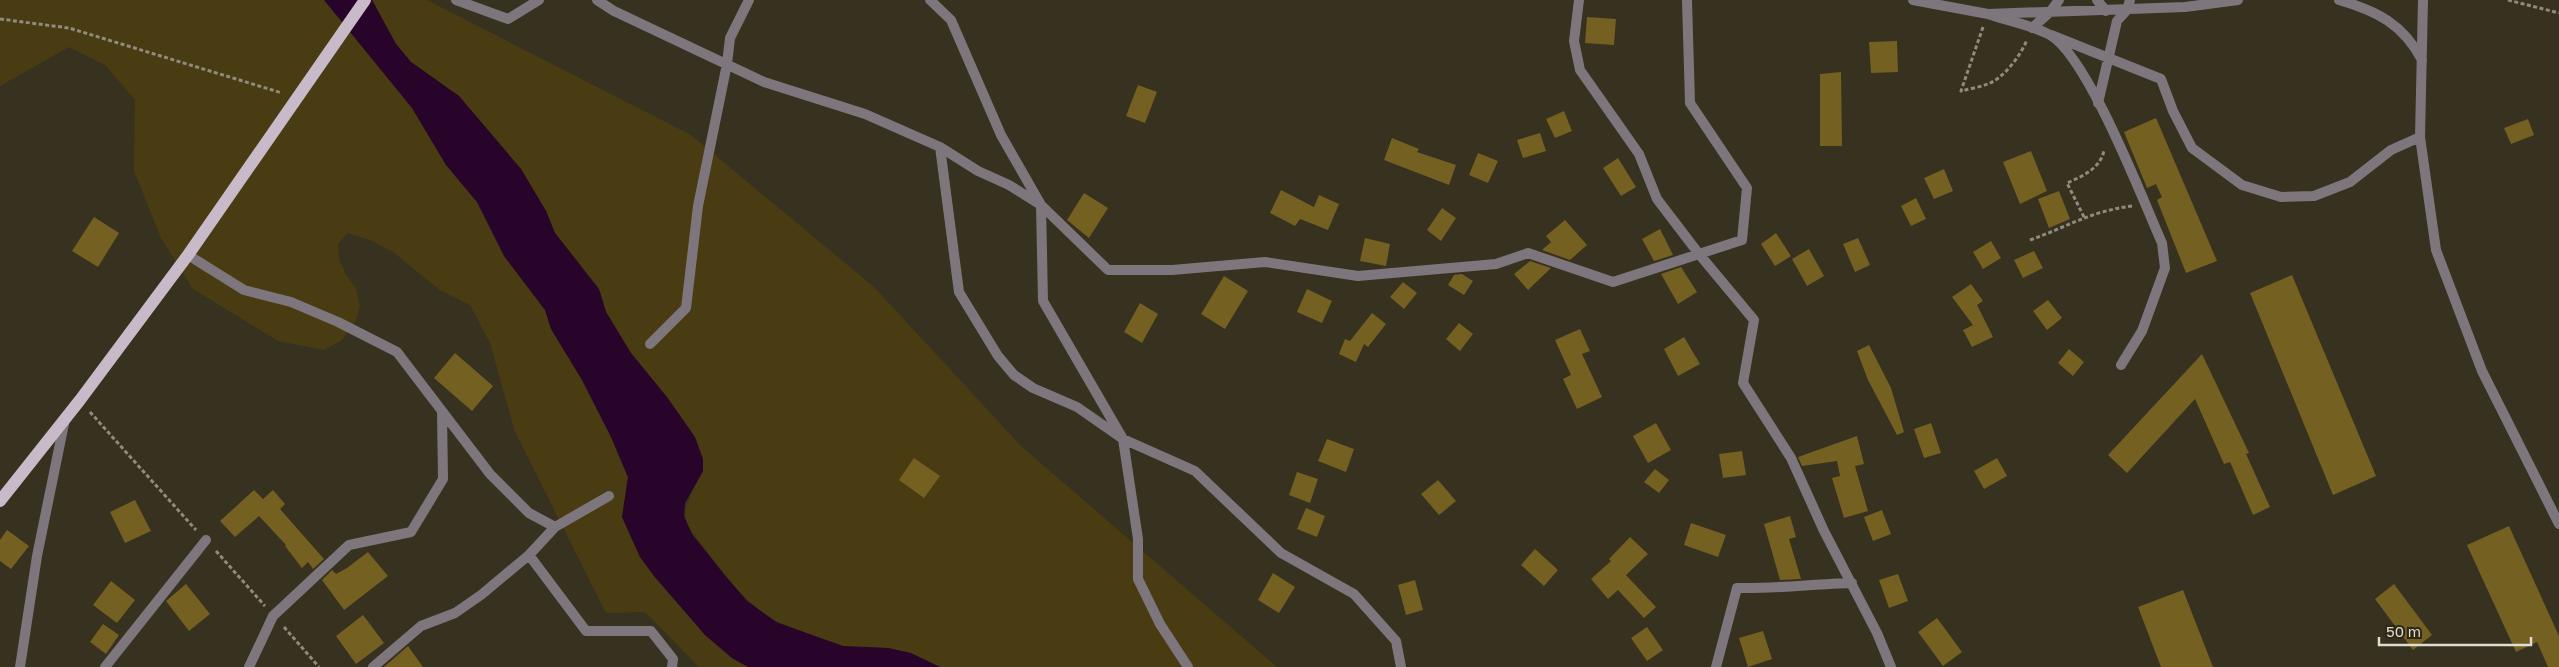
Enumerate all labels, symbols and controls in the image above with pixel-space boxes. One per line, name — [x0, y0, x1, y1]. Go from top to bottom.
scale bar — [2379, 614, 2532, 646]
text: 50 m — [2386, 622, 2421, 640]

